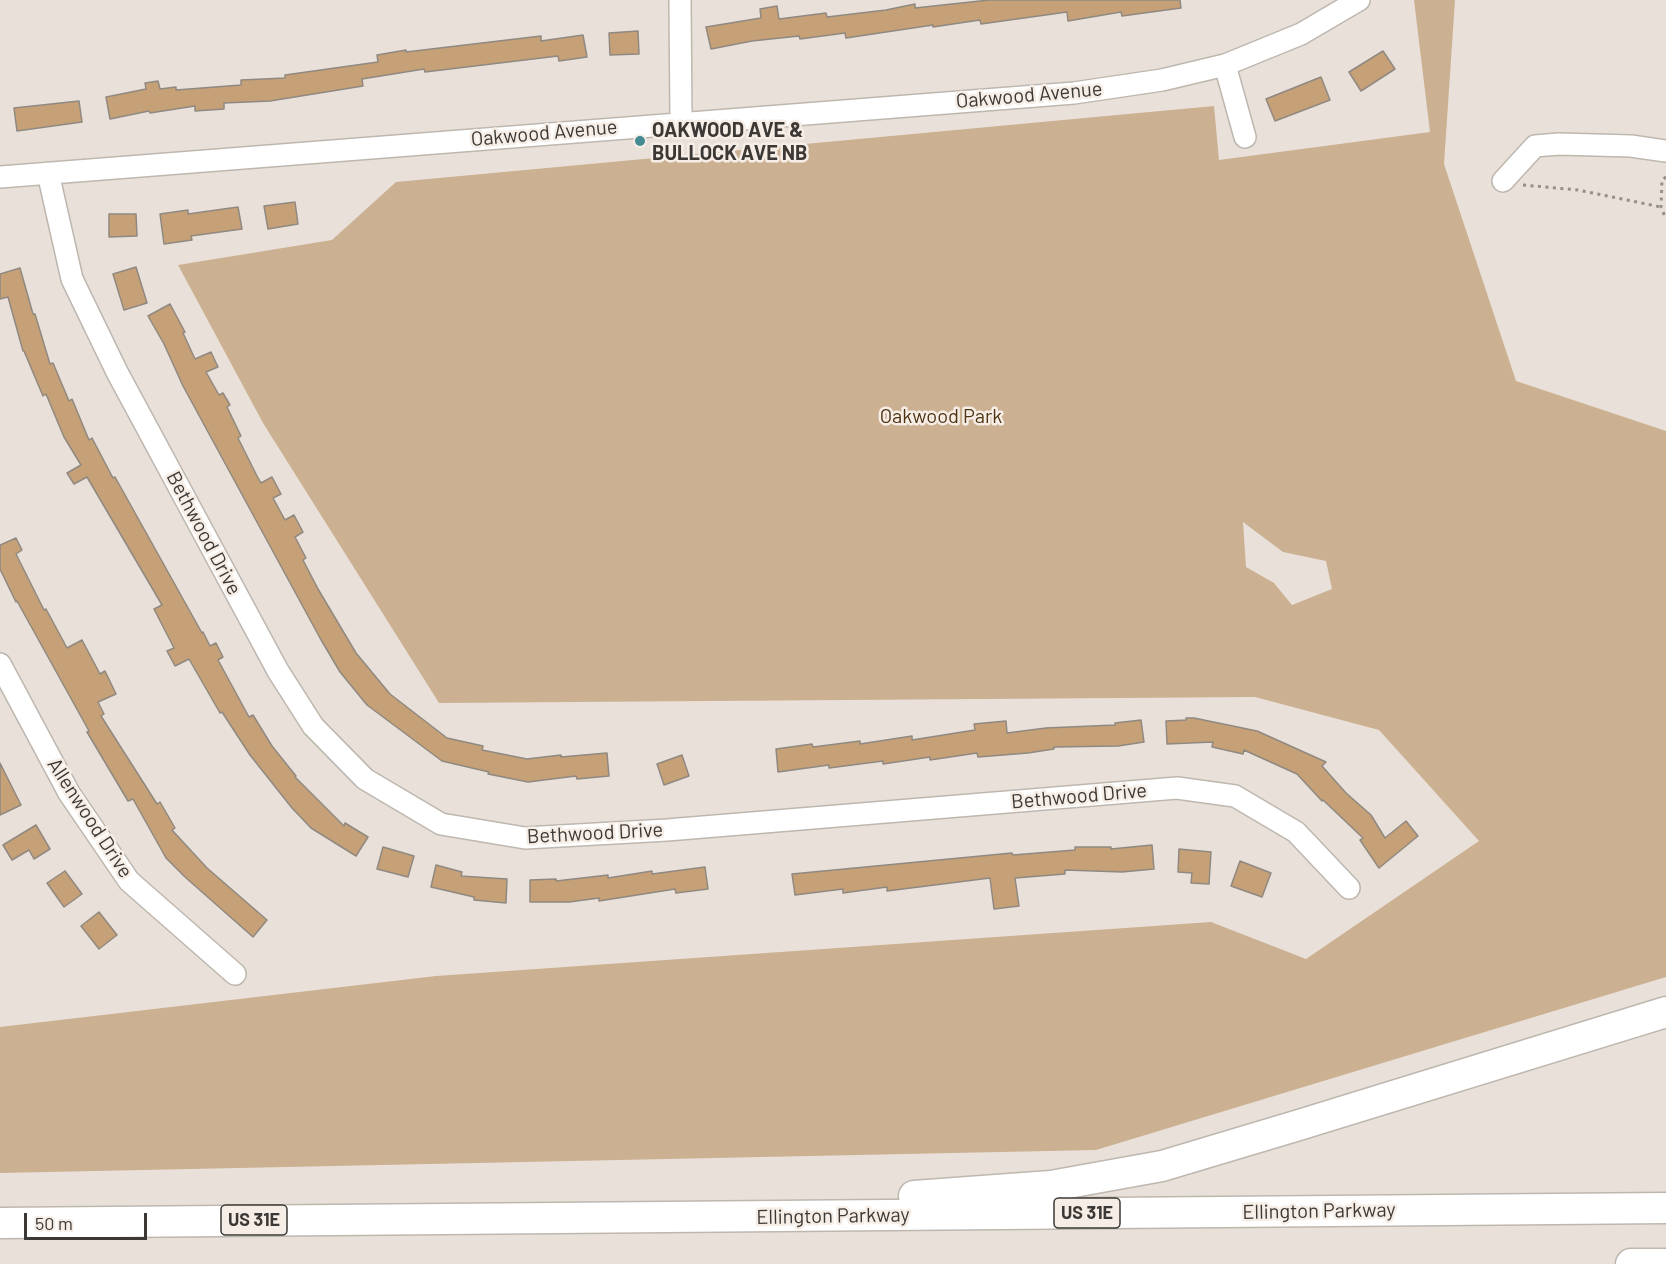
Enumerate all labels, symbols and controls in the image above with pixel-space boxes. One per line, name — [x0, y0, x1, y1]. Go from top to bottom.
street label: Oakwood Avenue — [955, 77, 1103, 113]
street label: Oakwood Avenue — [470, 115, 618, 151]
place label: OAKWOOD AVE & BULLOCK AVE NB — [652, 118, 807, 165]
marker: OAKWOOD AVE & BULLOCK AVE NB — [633, 134, 647, 148]
park label: Oakwood Park — [880, 404, 1002, 428]
street label: Bethwood Drive — [161, 467, 247, 599]
street label: Allenwood Drive — [42, 754, 138, 882]
street label: Bethwood Drive — [1010, 778, 1148, 814]
street label: Bethwood Drive — [526, 817, 664, 849]
road number: US 31E — [1054, 1198, 1120, 1228]
street label: Ellington Parkway — [1242, 1198, 1396, 1224]
scale bar — [27, 1201, 150, 1239]
street label: Ellington Parkway — [756, 1203, 910, 1229]
road number: US 31E — [221, 1205, 287, 1235]
text: 50 m — [35, 1212, 73, 1234]

